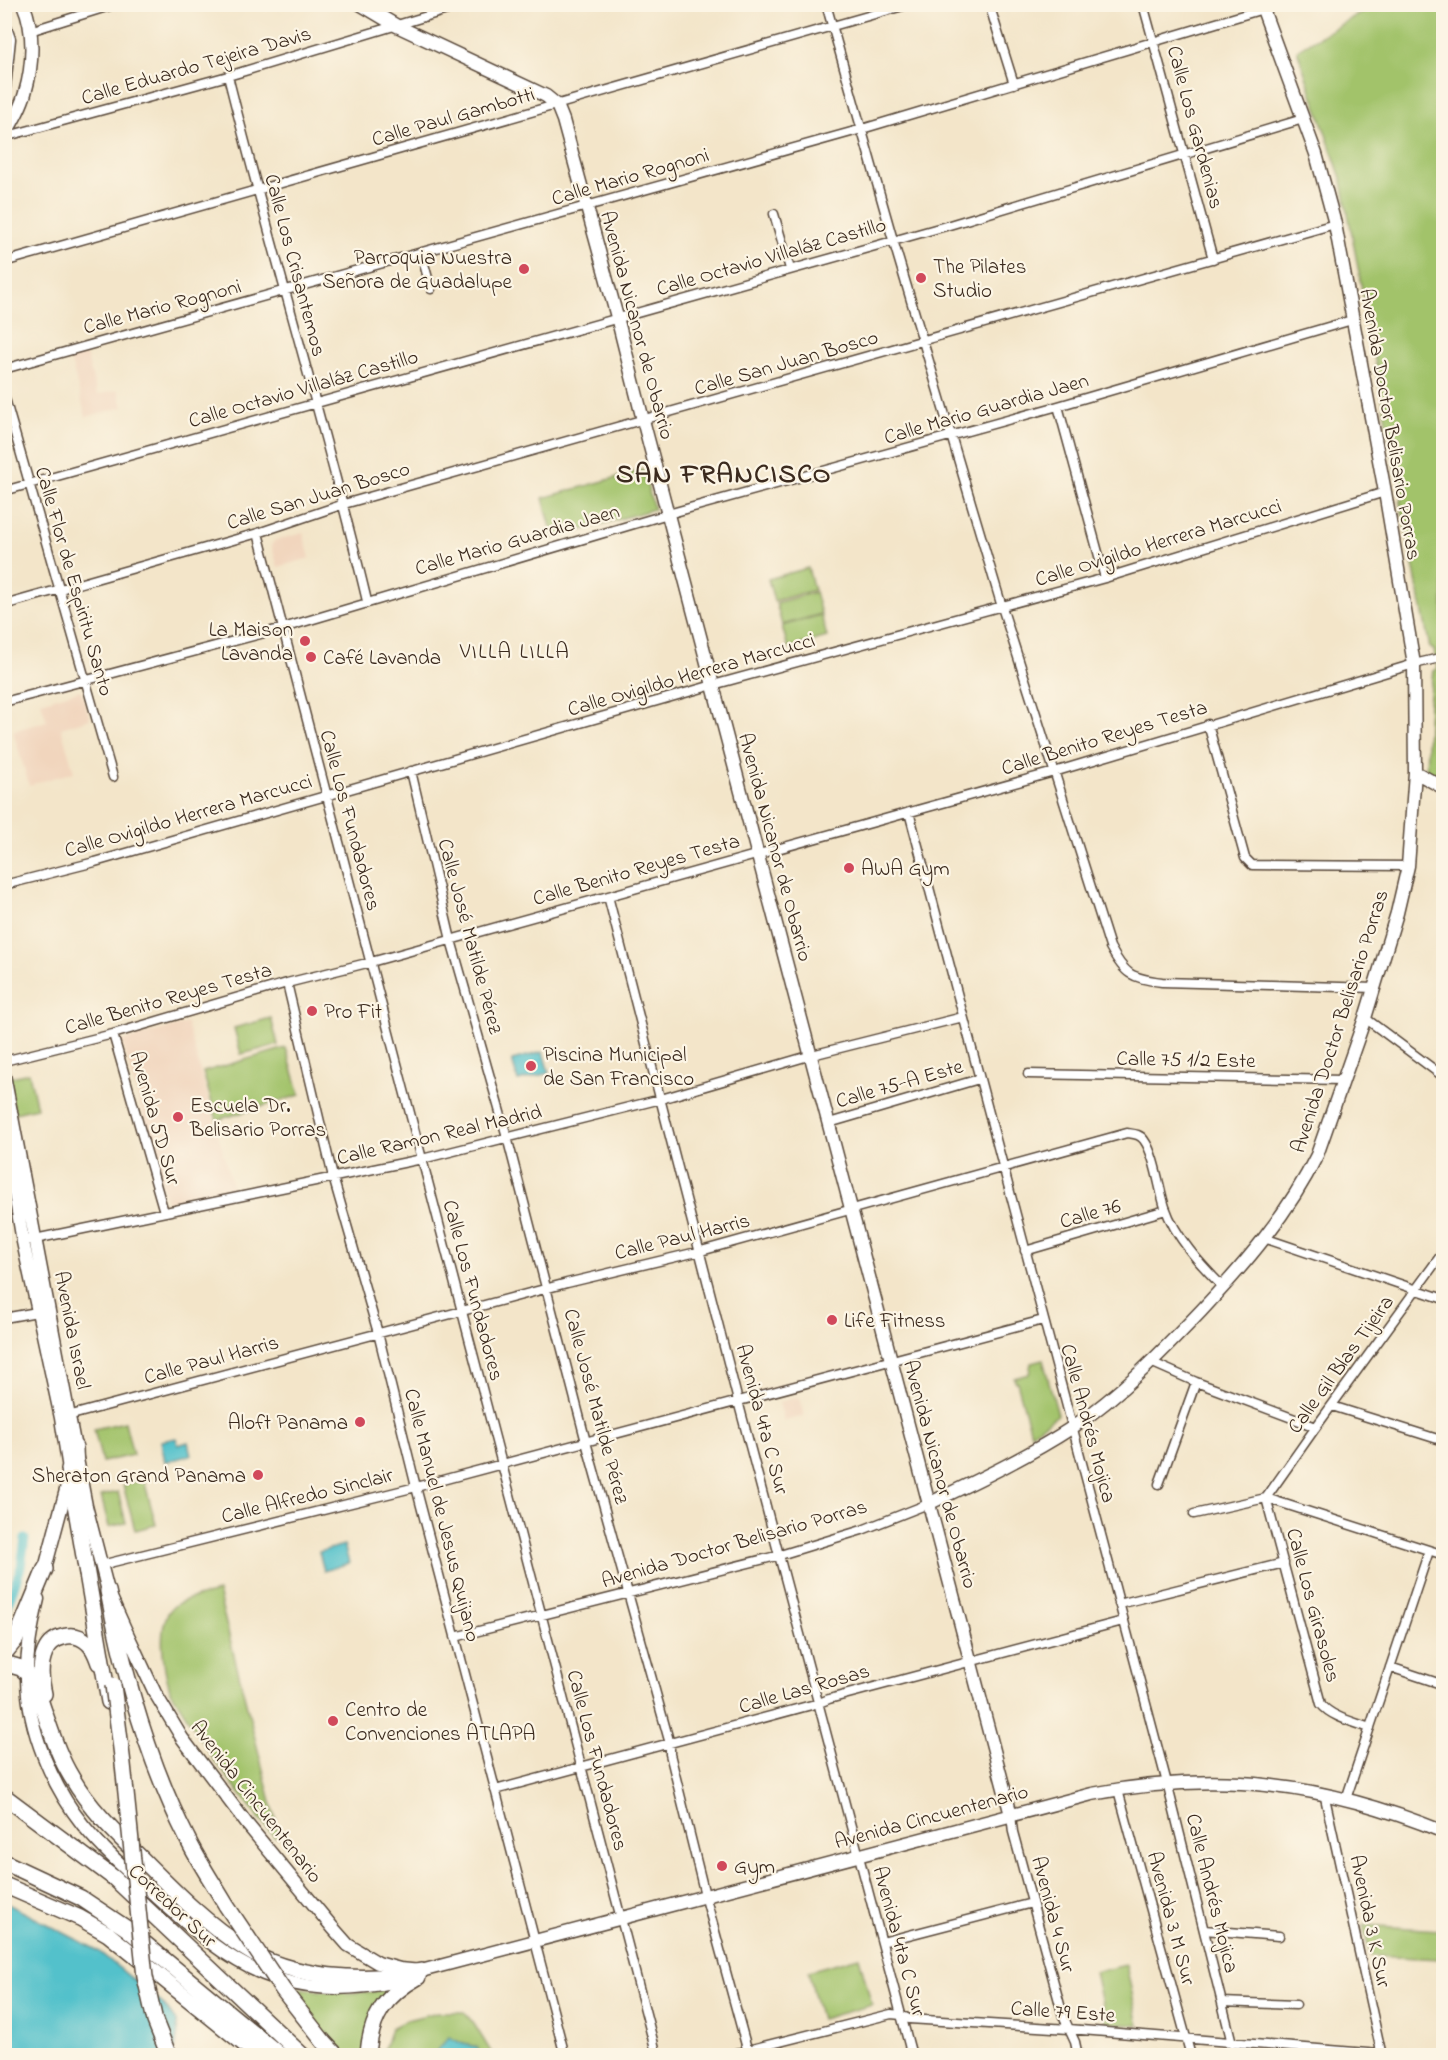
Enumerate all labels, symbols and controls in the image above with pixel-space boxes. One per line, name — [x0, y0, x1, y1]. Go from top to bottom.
street label: Calle Eduardo Tejeira Davis — [78, 20, 315, 114]
street label: Calle Los Gardenias — [1158, 43, 1230, 212]
street label: Calle Paul Gambotti — [369, 80, 539, 156]
street label: Calle Mario Rognoni — [548, 141, 713, 217]
street label: Calle Los Crisantemos — [255, 171, 333, 360]
street label: Avenida Nicanor de Obarrio — [591, 208, 681, 443]
street label: Calle Octavio Villaláz Castillo — [653, 211, 890, 305]
place label: Parroquia Nuestra Señora de Guadalupe — [322, 244, 513, 298]
place label: The Pilates Studio — [933, 253, 1026, 307]
marker: Parroquia Nuestra Señora de Guadalupe — [517, 262, 531, 276]
marker: The Pilates Studio — [914, 271, 928, 285]
street label: Calle Mario Rognoni — [80, 272, 245, 345]
street label: Avenida Doctor Belisario Porras — [1350, 286, 1428, 562]
street label: Calle San Juan Bosco — [691, 323, 882, 405]
street label: Calle Octavio Villaláz Castillo — [185, 343, 422, 437]
street label: Calle Mario Guardia Jaen — [881, 366, 1092, 454]
street label: Calle San Juan Bosco — [223, 455, 414, 539]
district label: SAN FRANCISCO — [616, 456, 832, 495]
street label: Calle Flor de Espiritu Santo — [26, 463, 120, 700]
street label: Calle Ovigildo Herrera Marcucci — [1032, 492, 1286, 598]
street label: Calle Mario Guardia Jaen — [412, 497, 623, 585]
place label: La Maison Lavanda — [209, 616, 293, 670]
street label: Calle Ovigildo Herrera Marcucci — [564, 626, 819, 728]
marker: La Maison Lavanda — [298, 634, 312, 648]
district label: VILLA LILLA — [459, 637, 570, 669]
place label: Café Lavanda — [323, 644, 441, 674]
marker: Café Lavanda — [304, 650, 318, 664]
street label: Calle Benito Reyes Testa — [998, 693, 1212, 786]
street label: Calle Los Fundadores — [310, 727, 388, 914]
street label: Avenida Nicanor de Obarrio — [729, 730, 819, 965]
street label: Calle Ovigildo Herrera Marcucci — [61, 767, 316, 869]
street label: Calle Benito Reyes Testa — [530, 827, 744, 917]
street label: Calle José Matilde Pérez — [429, 836, 510, 1038]
place label: AWA Gym — [861, 855, 950, 887]
marker: AWA Gym — [842, 861, 856, 875]
street label: Avenida Doctor Belisario Porras — [1284, 886, 1398, 1157]
street label: Calle Benito Reyes Testa — [62, 956, 276, 1046]
place label: Pro Fit — [324, 998, 382, 1028]
marker: Pro Fit — [305, 1004, 319, 1018]
place label: Piscina Municipal de San Francisco — [543, 1041, 694, 1095]
street label: Calle 75 1/2 Este — [1116, 1045, 1256, 1077]
street label: Avenida 5D Sur — [121, 1048, 188, 1190]
street label: Calle 75-A Este — [832, 1052, 967, 1117]
marker: Piscina Municipal de San Francisco — [524, 1059, 538, 1073]
place label: Escuela Dr. Belisario Porras — [189, 1092, 326, 1146]
street label: Calle Ramon Real Madrid — [334, 1098, 545, 1174]
marker: Escuela Dr. Belisario Porras — [171, 1110, 185, 1124]
street label: Calle 76 — [1056, 1192, 1125, 1238]
street label: Calle Los Fundadores — [433, 1197, 511, 1384]
street label: Calle Paul Harris — [612, 1207, 753, 1269]
street label: Avenida Israel — [45, 1269, 97, 1392]
street label: Calle Gil Blas Tijeira — [1281, 1290, 1402, 1441]
street label: Calle José Matilde Pérez — [555, 1306, 636, 1508]
place label: Life Fitness — [844, 1307, 946, 1337]
marker: Life Fitness — [825, 1313, 839, 1327]
street label: Calle Paul Harris — [141, 1329, 282, 1393]
street label: Avenida 4ta C Sur — [727, 1341, 796, 1499]
street label: Calle Andrés Mojica — [1051, 1341, 1123, 1506]
street label: Avenida Nicanor de Obarrio — [894, 1357, 984, 1592]
street label: Calle Manuel de Jesus Quijano — [395, 1386, 487, 1645]
place label: Aloft Panama — [228, 1409, 348, 1439]
marker: Aloft Panama — [353, 1415, 367, 1429]
street label: Calle Alfredo Sinclair — [218, 1461, 397, 1533]
place label: Sheraton Grand Panama — [32, 1462, 246, 1492]
marker: Sheraton Grand Panama — [251, 1468, 265, 1482]
street label: Avenida Doctor Belisario Porras — [598, 1493, 871, 1597]
street label: Calle Los Girasoles — [1277, 1525, 1347, 1686]
street label: Calle Las Rosas — [736, 1657, 874, 1723]
street label: Calle Los Fundadores — [557, 1667, 635, 1854]
place label: Centro de Convenciones ATLAPA — [345, 1696, 536, 1750]
street label: Avenida Cincuentenario — [182, 1714, 329, 1890]
marker: Centro de Convenciones ATLAPA — [326, 1714, 340, 1728]
street label: Avenida Cincuentenario — [831, 1778, 1032, 1858]
street label: Calle Andrés Mojica — [1177, 1811, 1245, 1976]
street label: Avenida 3 M Sur — [1138, 1848, 1202, 1989]
street label: Avenida 3 K Sur — [1340, 1852, 1398, 1991]
place label: Gym — [734, 1853, 775, 1885]
street label: Avenida 4 Sur — [1022, 1853, 1082, 1977]
street label: Corredor Sur — [121, 1858, 223, 1956]
marker: Gym — [715, 1859, 729, 1873]
street label: Avenida 4ta C Sur — [864, 1863, 933, 2021]
street label: Calle 79 Este — [1010, 1994, 1117, 2032]

